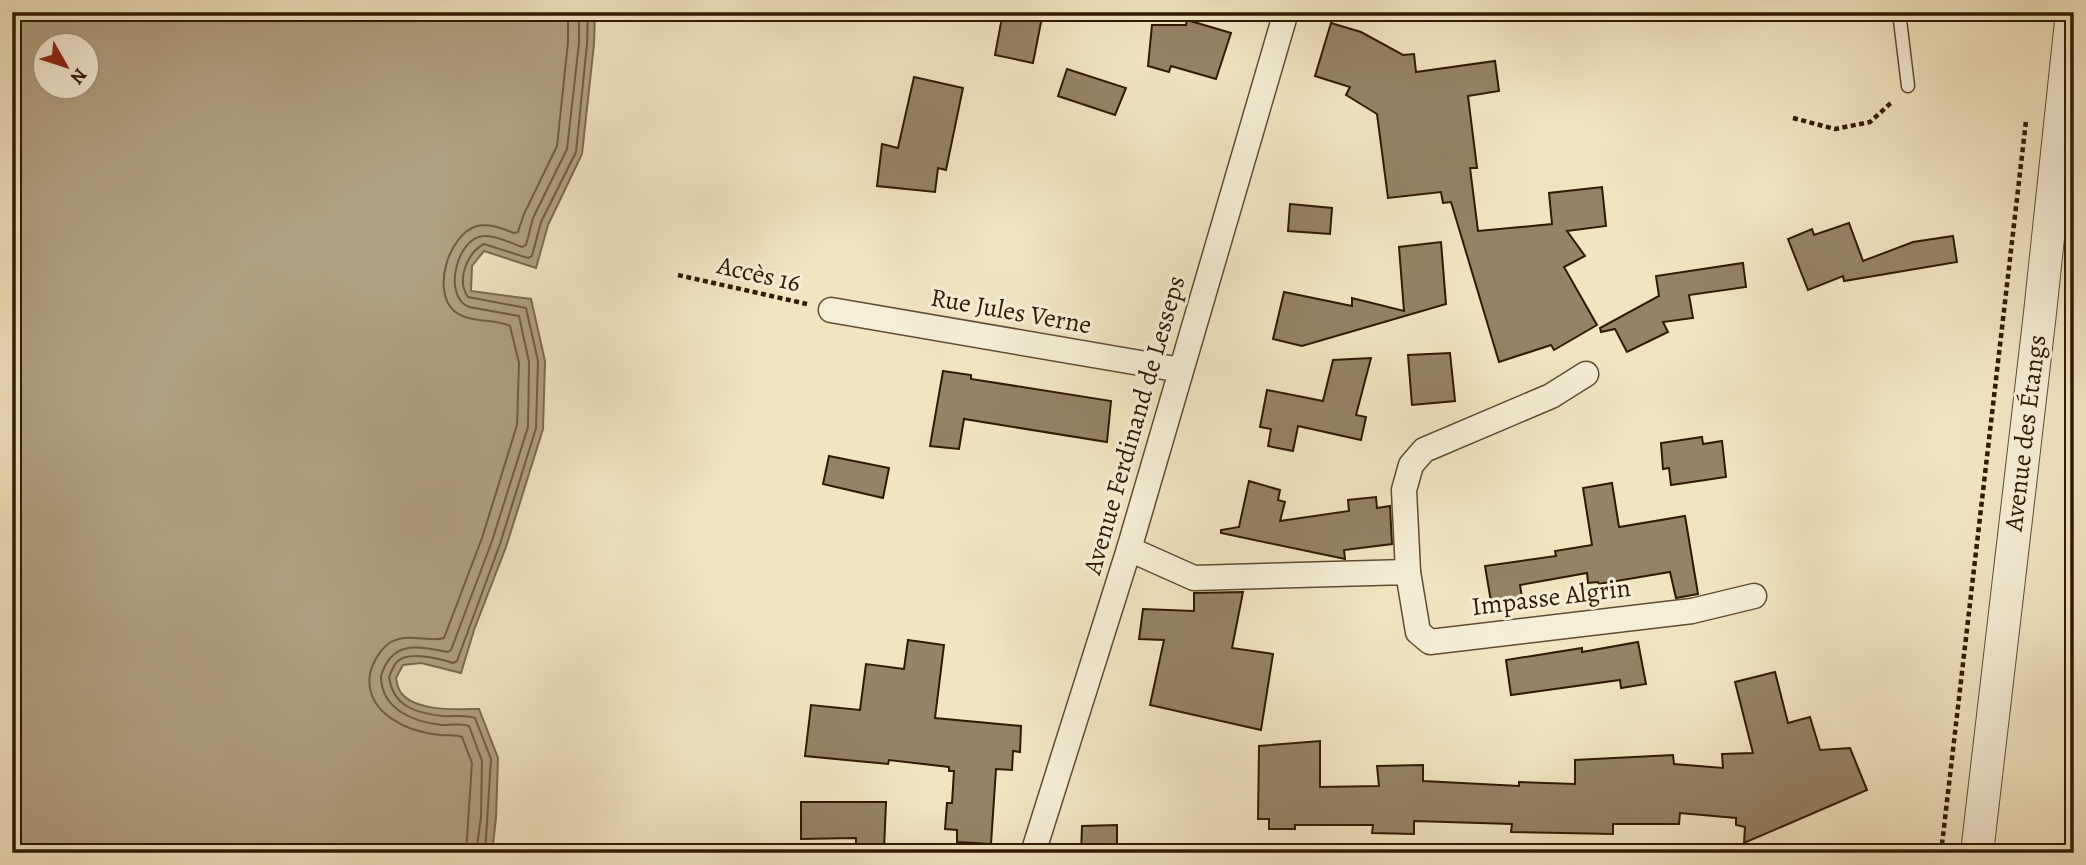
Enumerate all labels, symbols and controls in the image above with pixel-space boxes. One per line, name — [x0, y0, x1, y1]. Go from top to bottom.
north arrow — [32, 32, 102, 102]
text: N — [64, 63, 93, 90]
street label: Accès 16 — [713, 247, 804, 301]
street label: Avenue Ferdinand de Lesseps — [1074, 271, 1193, 579]
street label: Rue Jules Verne — [928, 280, 1094, 342]
street label: Avenue des Étangs — [1995, 333, 2054, 534]
street label: Impasse Algrin — [1470, 570, 1632, 624]

